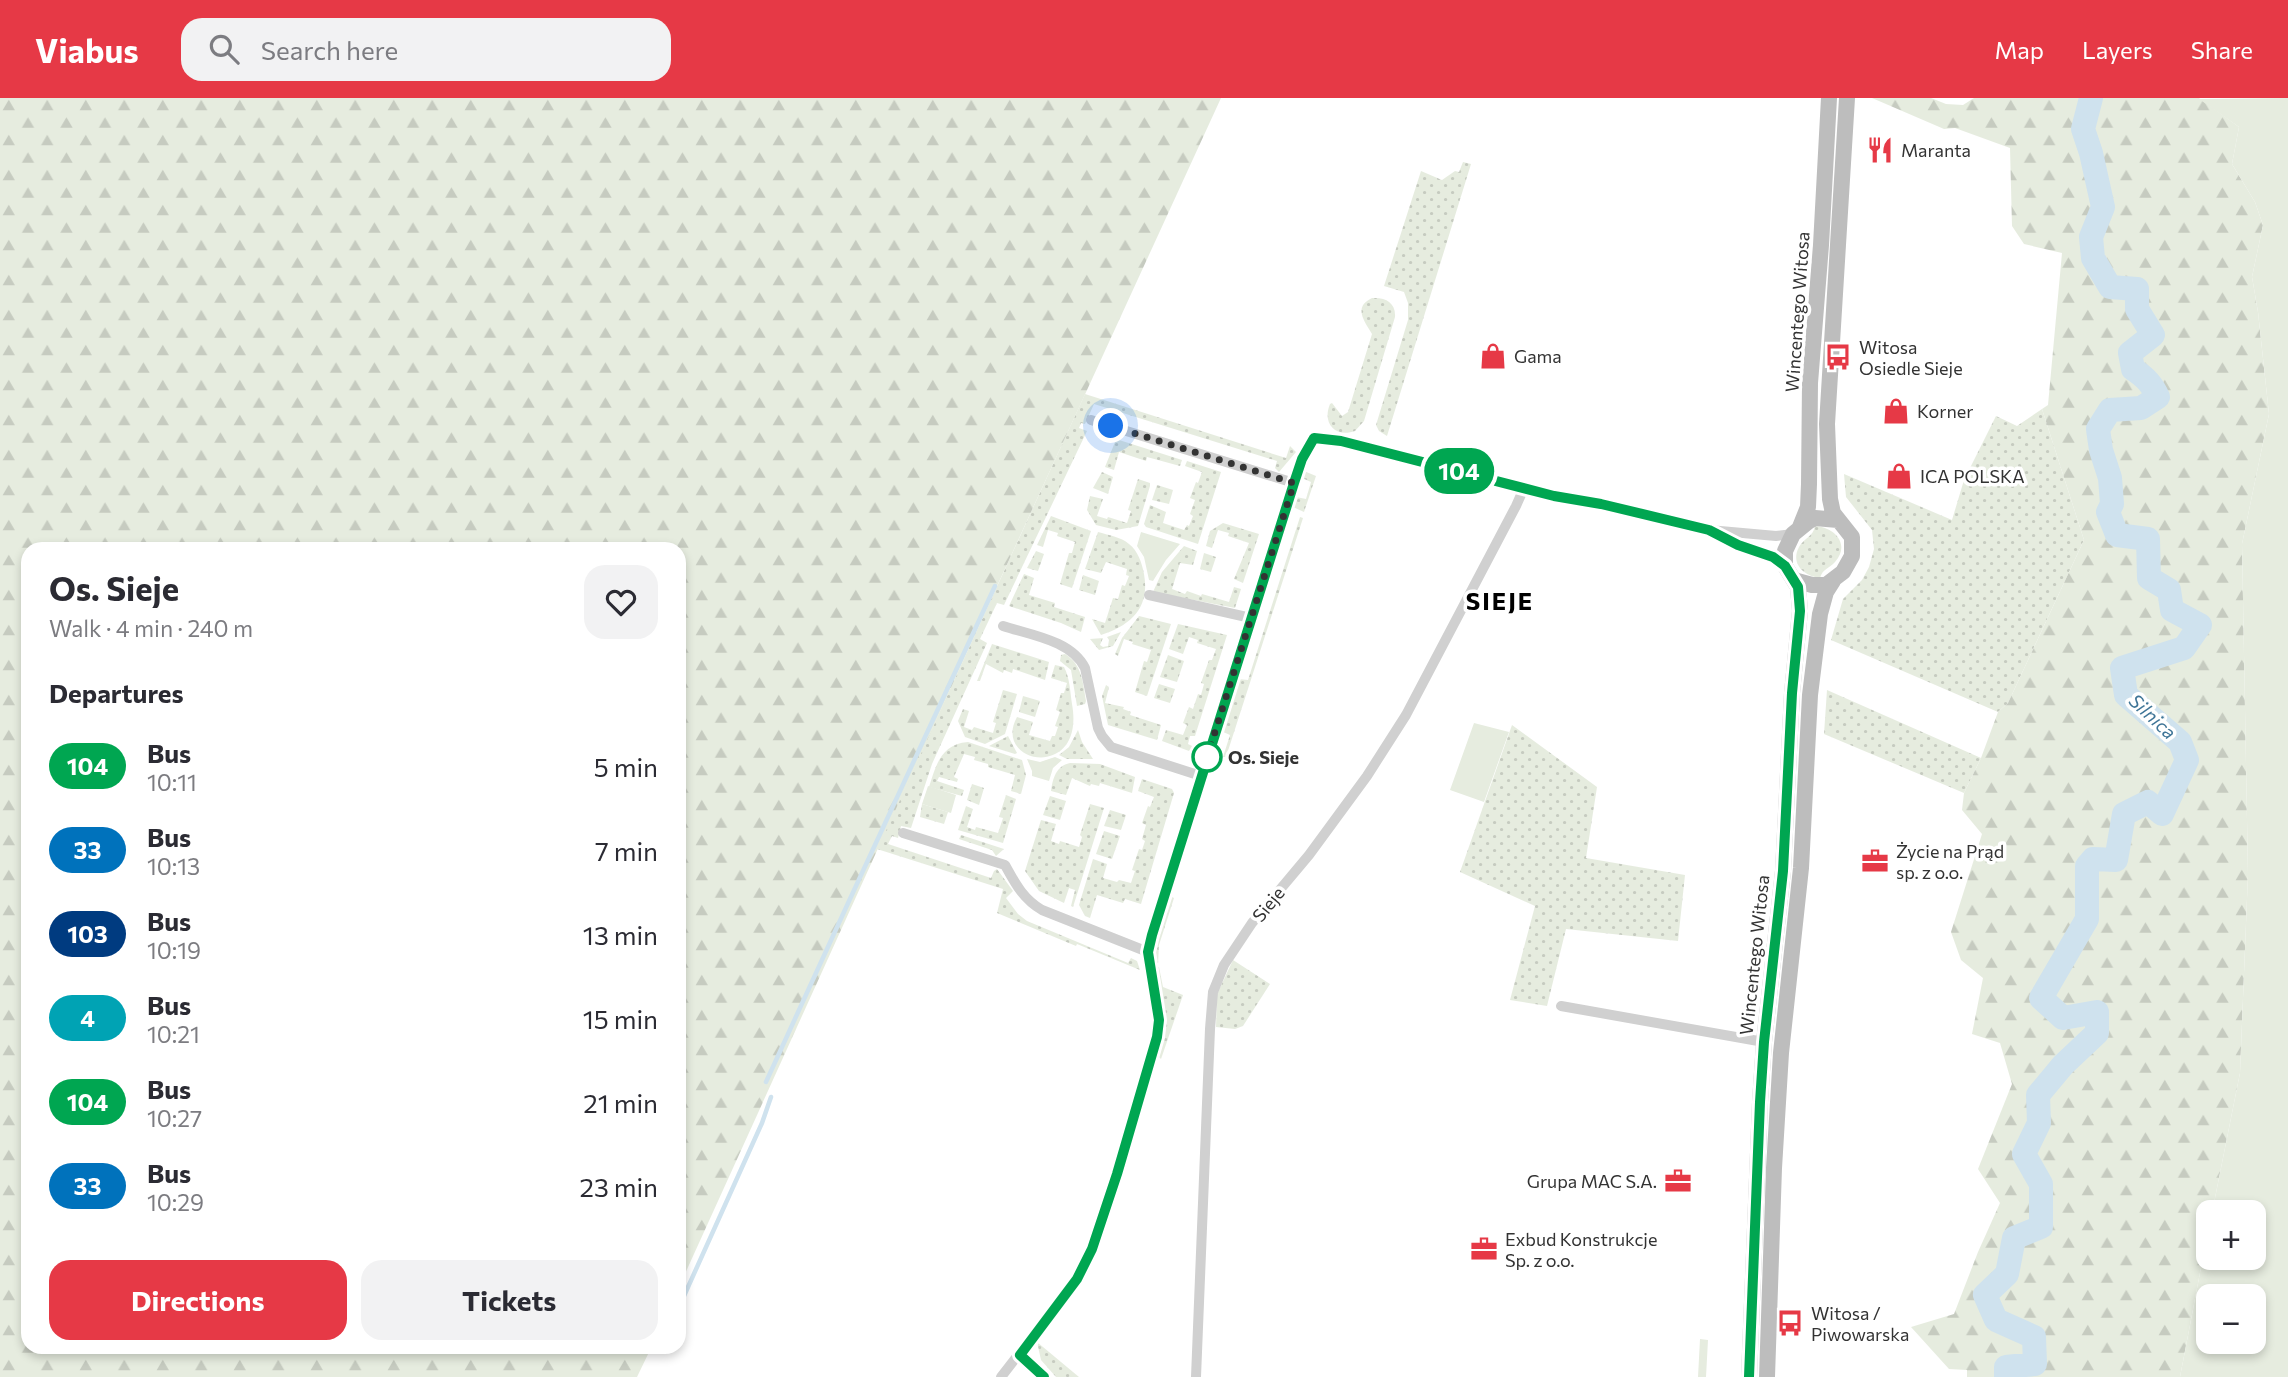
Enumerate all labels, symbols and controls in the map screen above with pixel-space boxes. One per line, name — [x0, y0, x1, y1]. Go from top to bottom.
search box — [181, 18, 671, 81]
text: Viabus — [35, 29, 139, 70]
icon: search — [205, 30, 243, 68]
text: Search here — [261, 34, 398, 65]
text: Map — [1995, 35, 2044, 64]
text: Layers — [2082, 35, 2153, 64]
text: Share — [2191, 35, 2253, 64]
restaurant icon: Maranta — [1865, 135, 1895, 165]
place label: Maranta — [1901, 139, 1971, 161]
street label: Wincentego Witosa — [1780, 231, 1814, 393]
place label: Witosa Osiedle Sieje — [1859, 336, 1963, 379]
shop icon: Gama — [1478, 341, 1508, 371]
bus stop icon: Witosa Osiedle Sieje — [1823, 342, 1853, 372]
place label: Gama — [1514, 345, 1562, 367]
shop icon: Korner — [1881, 396, 1911, 426]
place label: Korner — [1917, 400, 1973, 422]
your location — [1093, 408, 1128, 443]
line badge: 104 — [1419, 448, 1499, 494]
text: 104 — [1438, 456, 1480, 485]
shop icon: ICA POLSKA — [1884, 461, 1914, 491]
place label: ICA POLSKA — [1920, 465, 2025, 487]
button: heart — [584, 565, 658, 639]
text: Os. Sieje — [49, 567, 179, 608]
district label: SIEJE — [1466, 586, 1534, 615]
text: Walk · 4 min · 240 m — [49, 614, 253, 642]
text: Departures — [49, 677, 184, 708]
water label: Silnica — [2125, 689, 2181, 744]
text: Bus — [147, 737, 191, 768]
marker: Os. Sieje — [1192, 742, 1222, 772]
place label: Os. Sieje — [1228, 746, 1299, 768]
text: 104 — [67, 751, 108, 780]
text: 5 min — [594, 751, 658, 782]
text: 10:11 — [147, 768, 197, 796]
text: Bus — [147, 821, 191, 852]
text: 33 — [74, 835, 101, 864]
text: 7 min — [595, 835, 658, 866]
place label: Życie na Prąd sp. z o.o. — [1896, 840, 2004, 883]
office icon: Życie na Prąd sp. z o.o. — [1860, 846, 1890, 876]
text: 10:13 — [147, 852, 200, 880]
street label: Wincentego Witosa — [1735, 874, 1773, 1036]
street label: Sieje — [1247, 882, 1289, 926]
text: Bus — [147, 905, 191, 936]
text: 103 — [67, 919, 108, 948]
text: 13 min — [583, 919, 658, 950]
text: 10:19 — [147, 936, 201, 964]
text: Bus — [147, 989, 191, 1020]
text: 4 — [80, 1003, 95, 1032]
text: 15 min — [583, 1003, 658, 1034]
text: 10:21 — [147, 1020, 200, 1048]
text: Bus — [147, 1073, 191, 1104]
text: 104 — [67, 1087, 108, 1116]
text: 21 min — [583, 1087, 658, 1118]
text: 10:27 — [147, 1104, 202, 1132]
text: Bus — [147, 1157, 191, 1188]
office icon: Grupa MAC S.A. — [1663, 1166, 1693, 1196]
place label: Grupa MAC S.A. — [1527, 1170, 1657, 1192]
text: 33 — [74, 1171, 101, 1200]
text: 23 min — [580, 1171, 658, 1202]
text: 10:29 — [147, 1188, 204, 1216]
map controls — [2196, 1200, 2266, 1354]
button: + — [2196, 1200, 2266, 1270]
place label: Exbud Konstrukcje Sp. z o.o. — [1505, 1228, 1657, 1271]
office icon: Exbud Konstrukcje Sp. z o.o. — [1469, 1234, 1499, 1264]
button: Directions — [49, 1260, 347, 1340]
button: Tickets — [361, 1260, 658, 1340]
button: − — [2196, 1284, 2266, 1354]
place label: Witosa / Piwowarska — [1811, 1302, 1909, 1345]
bus stop icon: Witosa / Piwowarska — [1775, 1308, 1805, 1338]

